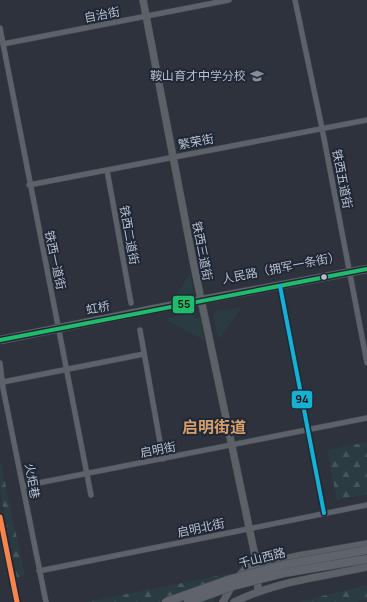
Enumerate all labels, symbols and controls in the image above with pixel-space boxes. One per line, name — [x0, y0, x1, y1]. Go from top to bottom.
street label: 自治街 — [83, 3, 121, 26]
place label: 鞍山育才中学分校 — [150, 67, 246, 84]
school or university icon: 鞍山育才中学分校 — [249, 68, 265, 84]
street label: 繁荣街 — [177, 130, 215, 153]
street label: 铁西五道街 — [328, 148, 357, 210]
street label: 铁西二道街 — [116, 204, 143, 266]
street label: 铁西三道街 — [188, 220, 217, 282]
street label: 铁西一道街 — [41, 229, 70, 291]
street label: 人民路（拥军一条街） — [220, 248, 341, 287]
unlabelled marker — [319, 272, 329, 282]
line badge: 55 — [172, 295, 195, 314]
text: 55 — [178, 296, 190, 311]
street label: 虹桥 — [84, 297, 111, 318]
line badge: 94 — [291, 390, 313, 409]
text: 94 — [295, 391, 309, 406]
district label: 启明街道 — [182, 416, 246, 438]
street label: 启明街 — [139, 438, 177, 461]
street label: 火炬巷 — [21, 462, 44, 500]
street label: 启明北街 — [176, 514, 226, 541]
street label: 千山西路 — [237, 543, 287, 572]

